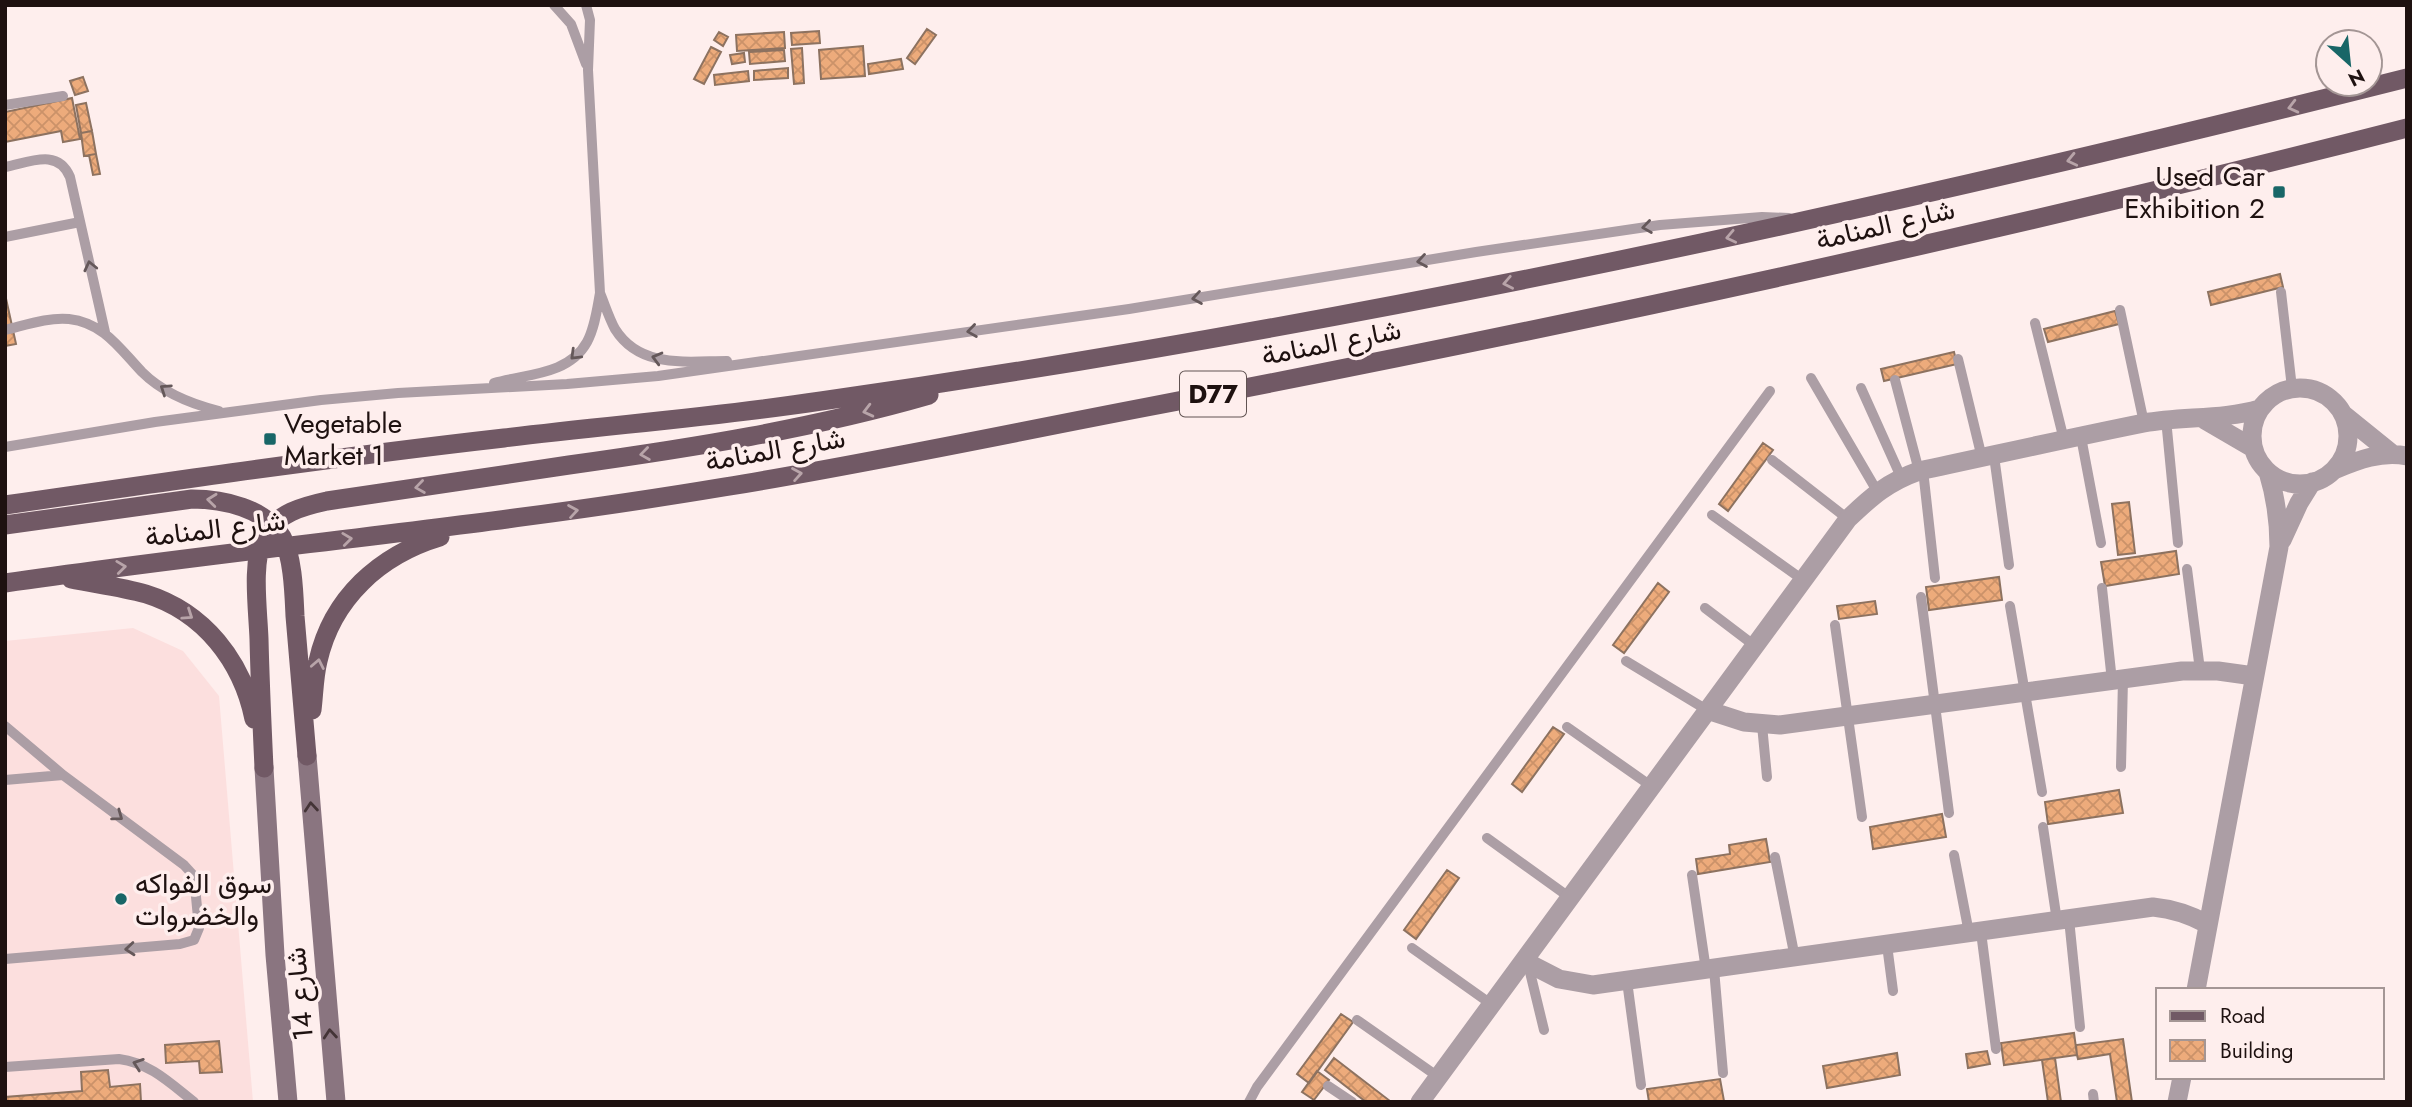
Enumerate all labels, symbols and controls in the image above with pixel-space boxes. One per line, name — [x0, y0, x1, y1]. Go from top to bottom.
north arrow — [2314, 28, 2384, 98]
text: N — [2344, 62, 2369, 93]
one-way arrow — [2287, 99, 2299, 113]
one-way arrow — [2066, 152, 2078, 167]
place label: Used Car Exhibition 2 — [2124, 156, 2265, 229]
marker: Used Car Exhibition 2 — [2271, 184, 2287, 200]
street label: شارع المنامة — [1812, 189, 1959, 260]
one-way arrow — [1641, 219, 1653, 234]
one-way arrow — [1725, 229, 1737, 243]
one-way arrow — [1416, 253, 1428, 268]
one-way arrow — [84, 260, 98, 272]
one-way arrow — [1502, 275, 1514, 290]
one-way arrow — [1191, 290, 1203, 305]
street label: شارع المنامة — [1258, 309, 1404, 376]
one-way arrow — [966, 324, 978, 339]
one-way arrow — [570, 346, 583, 359]
one-way arrow — [652, 352, 664, 366]
road number: D77 — [1180, 372, 1246, 416]
one-way arrow — [160, 384, 173, 397]
place label: Vegetable Market 1 — [284, 403, 402, 476]
one-way arrow — [862, 403, 874, 417]
street label: شارع المنامة — [702, 417, 848, 482]
marker: Vegetable Market 1 — [262, 431, 278, 447]
one-way arrow — [639, 447, 651, 462]
one-way arrow — [791, 467, 803, 482]
one-way arrow — [414, 479, 425, 494]
one-way arrow — [206, 493, 218, 508]
street label: شارع المنامة — [142, 500, 288, 557]
one-way arrow — [567, 504, 579, 519]
one-way arrow — [341, 532, 353, 547]
one-way arrow — [116, 560, 127, 575]
one-way arrow — [180, 607, 193, 619]
one-way arrow — [310, 658, 325, 670]
one-way arrow — [304, 801, 319, 812]
one-way arrow — [110, 808, 123, 820]
place label: سوق الفواكه والخضروات — [135, 863, 272, 936]
marker: سوق الفواكه والخضروات — [113, 891, 129, 907]
one-way arrow — [124, 941, 135, 956]
street label: شارع 14 — [275, 946, 324, 1042]
legend — [2156, 988, 2384, 1079]
text: Road — [2220, 1001, 2265, 1031]
one-way arrow — [323, 1028, 338, 1039]
text: Building — [2220, 1036, 2293, 1066]
one-way arrow — [133, 1058, 145, 1072]

